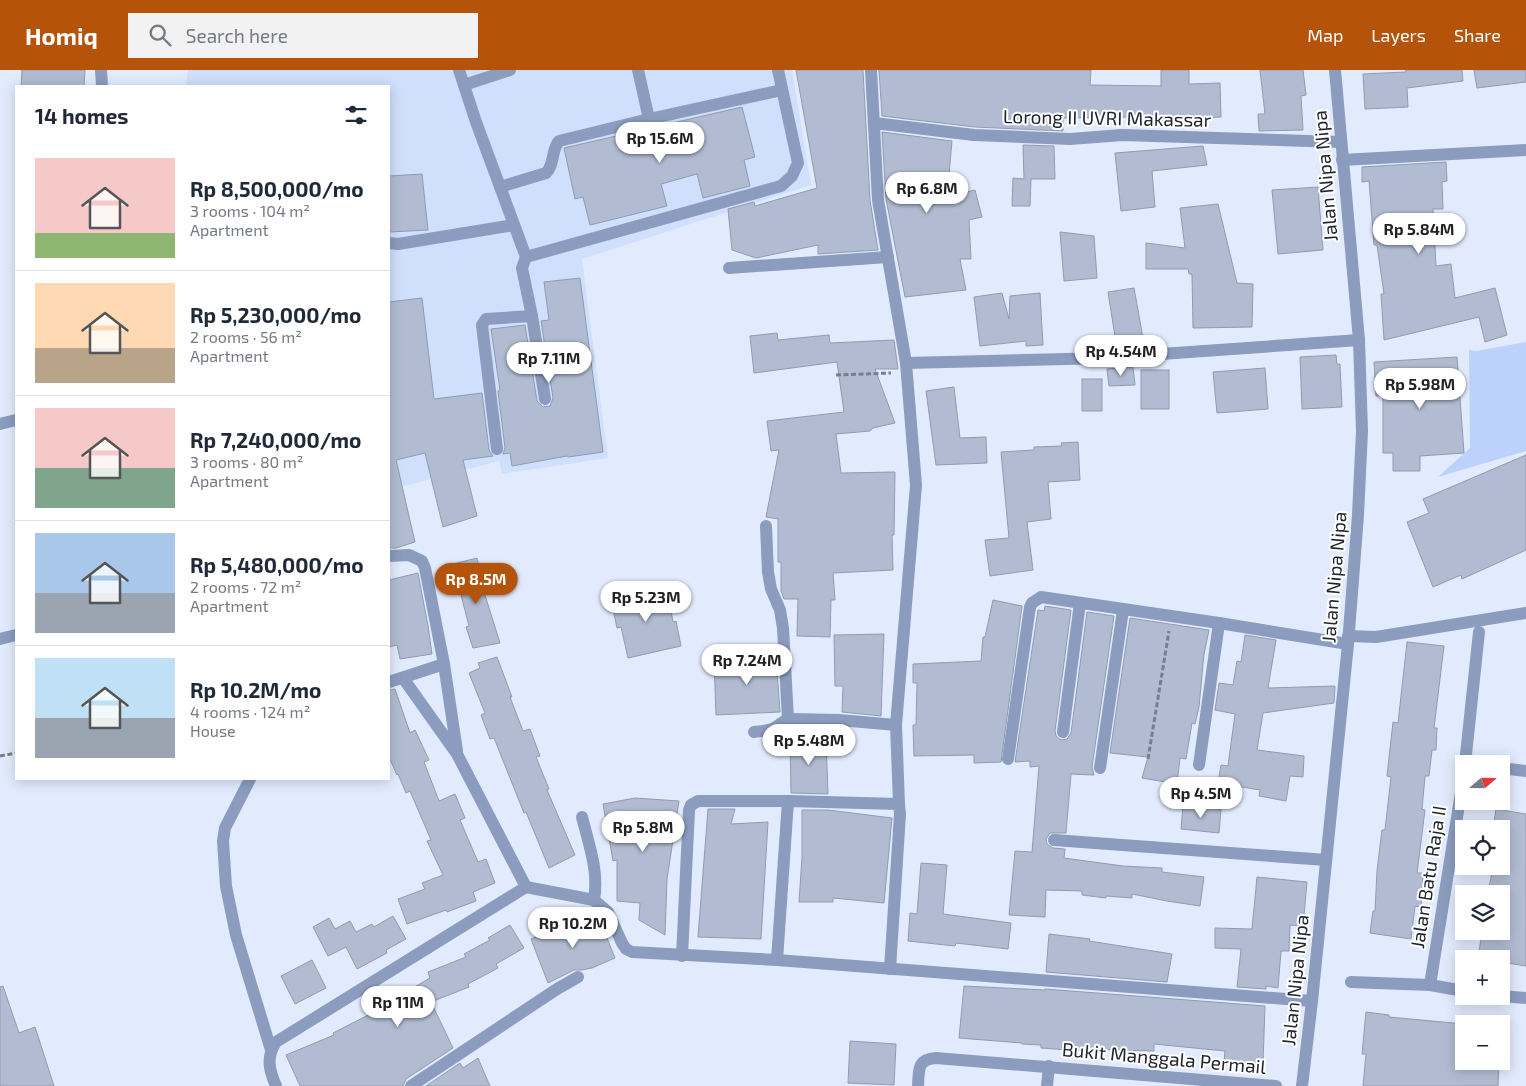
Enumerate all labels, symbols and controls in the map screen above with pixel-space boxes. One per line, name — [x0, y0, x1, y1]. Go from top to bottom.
search box — [128, 13, 478, 58]
text: Homiq — [25, 21, 98, 50]
icon: search — [146, 21, 174, 49]
text: Search here — [186, 24, 288, 47]
text: Map — [1307, 24, 1343, 46]
text: Layers — [1371, 24, 1426, 46]
text: Share — [1454, 24, 1501, 46]
icon: filters — [342, 101, 370, 129]
text: 14 homes — [35, 103, 129, 128]
street label: Lorong II UVRI Makassar — [1003, 104, 1212, 131]
street label: Jalan Nipa Nipa — [1307, 109, 1342, 243]
pin: Rp 15.6M — [608, 122, 712, 164]
text: Rp 15.6M — [626, 128, 694, 147]
pin: Rp 6.8M — [881, 172, 973, 214]
text: Rp 8,500,000/mo — [190, 176, 364, 201]
icon: home — [75, 178, 135, 238]
text: Rp 6.8M — [896, 178, 958, 197]
text: 3 rooms · 104 m² — [190, 201, 310, 220]
pin: Rp 5.84M — [1367, 212, 1471, 255]
text: Rp 5.84M — [1384, 219, 1454, 238]
text: Apartment — [190, 220, 269, 239]
text: Rp 5,230,000/mo — [190, 302, 361, 327]
icon: home — [75, 303, 135, 363]
text: 2 rooms · 56 m² — [190, 327, 302, 346]
pin: Rp 4.54M — [1069, 334, 1173, 377]
text: Rp 4.54M — [1085, 341, 1157, 360]
pin: Rp 7.11M — [497, 342, 601, 384]
text: Apartment — [190, 346, 269, 365]
text: Rp 7.11M — [518, 348, 580, 367]
pin: Rp 5.98M — [1368, 368, 1472, 410]
text: Rp 5.98M — [1385, 374, 1455, 393]
text: Rp 7,240,000/mo — [190, 427, 362, 452]
icon: home — [75, 428, 135, 488]
text: 3 rooms · 80 m² — [190, 452, 303, 471]
text: Apartment — [190, 471, 269, 490]
street label: Jalan Nipa Nipa — [1316, 510, 1351, 644]
text: Rp 5,480,000/mo — [190, 552, 364, 577]
icon: home — [75, 553, 135, 613]
pin: Rp 8.5M — [430, 562, 522, 605]
text: Rp 8.5M — [446, 569, 506, 588]
text: 2 rooms · 72 m² — [190, 577, 301, 596]
pin: Rp 5.23M — [594, 580, 698, 623]
text: Rp 5.23M — [611, 587, 681, 606]
text: Apartment — [190, 596, 269, 615]
pin: Rp 7.24M — [695, 644, 799, 686]
text: Rp 7.24M — [712, 650, 782, 669]
text: Rp 10.2M/mo — [190, 677, 321, 702]
icon: home — [75, 678, 135, 738]
text: 4 rooms · 124 m² — [190, 702, 310, 721]
text: House — [190, 721, 236, 740]
pin: Rp 5.48M — [757, 724, 861, 766]
text: Rp 5.48M — [774, 730, 844, 749]
north arrow — [1455, 755, 1510, 810]
map controls — [1455, 755, 1510, 1070]
pin: Rp 4.5M — [1155, 776, 1247, 819]
text: Rp 4.5M — [1171, 783, 1231, 802]
street label: Jalan Batu Raja II — [1405, 804, 1450, 950]
pin: Rp 5.8M — [597, 810, 689, 853]
text: Rp 5.8M — [613, 817, 673, 836]
button: locate — [1455, 820, 1510, 875]
button: layers — [1455, 885, 1510, 940]
pin: Rp 10.2M — [521, 906, 625, 949]
text: Rp 10.2M — [539, 913, 607, 932]
street label: Jalan Nipa Nipa — [1276, 913, 1313, 1047]
button: + — [1455, 950, 1510, 1005]
pin: Rp 11M — [357, 986, 439, 1028]
text: Rp 11M — [372, 992, 424, 1011]
button: − — [1455, 1015, 1510, 1070]
street label: Bukit Manggala Permail — [1061, 1037, 1267, 1078]

